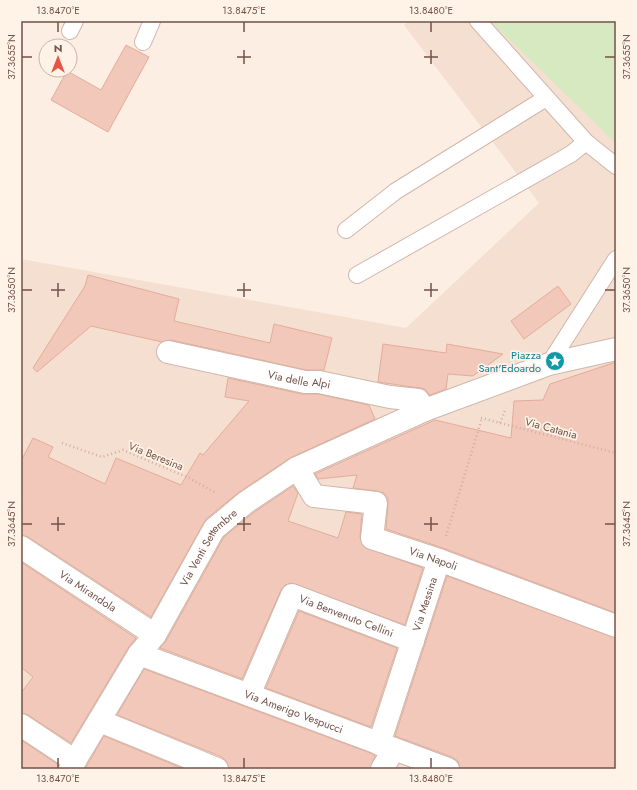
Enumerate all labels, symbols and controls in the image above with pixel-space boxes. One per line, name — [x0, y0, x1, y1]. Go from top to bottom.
text: 13.8470°E — [36, 3, 80, 18]
text: 13.8475°E — [222, 3, 266, 18]
text: 13.8480°E — [409, 3, 453, 18]
text: 37.3655°N — [4, 34, 19, 80]
text: 37.3655°N — [619, 34, 634, 80]
north arrow — [38, 38, 78, 78]
text: N — [54, 40, 62, 56]
text: 37.3650°N — [4, 267, 19, 313]
text: 37.3650°N — [619, 267, 634, 313]
place label: Piazza Sant'Edoardo — [478, 347, 541, 376]
place icon: Piazza Sant'Edoardo — [544, 350, 566, 372]
street label: Via delle Alpi — [266, 366, 332, 392]
street label: Via Catania — [523, 413, 579, 443]
street label: Via Beresina — [126, 438, 186, 474]
text: 37.3645°N — [4, 501, 19, 547]
text: 37.3645°N — [619, 501, 634, 547]
street label: Via Venti Settembre — [176, 505, 241, 589]
street label: Via Napoli — [407, 543, 460, 574]
street label: Via Mirandola — [56, 566, 120, 616]
street label: Via Messina — [408, 575, 441, 633]
street label: Via Benvenuto Cellini — [297, 590, 396, 641]
street label: Via Amerigo Vespucci — [242, 686, 346, 737]
text: 13.8470°E — [36, 771, 80, 786]
text: 13.8475°E — [222, 771, 266, 786]
text: 13.8480°E — [409, 771, 453, 786]

